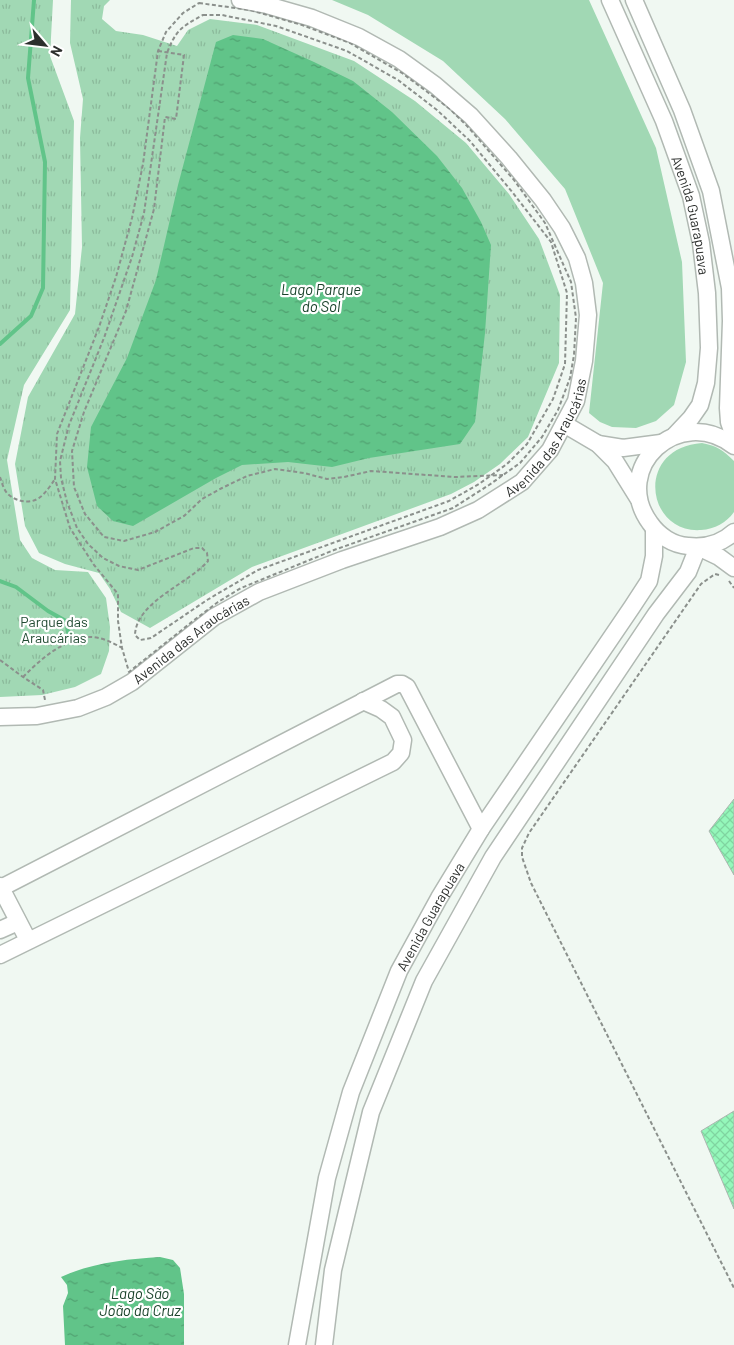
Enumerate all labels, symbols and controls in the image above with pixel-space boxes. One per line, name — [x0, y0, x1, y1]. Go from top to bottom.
north arrow — [20, 20, 70, 70]
text: N — [47, 43, 67, 59]
street label: Avenida Guarapuava — [669, 153, 713, 276]
water label: Lago Parque do Sol — [281, 280, 361, 315]
street label: Avenida das Araucárias — [501, 376, 589, 500]
street label: Avenida das Araucárias — [129, 591, 252, 687]
park label: Parque das Araucárias — [20, 613, 88, 646]
street label: Avenida Guarapuava — [392, 859, 467, 974]
water label: Lago São João da Cruz — [99, 1284, 181, 1319]

